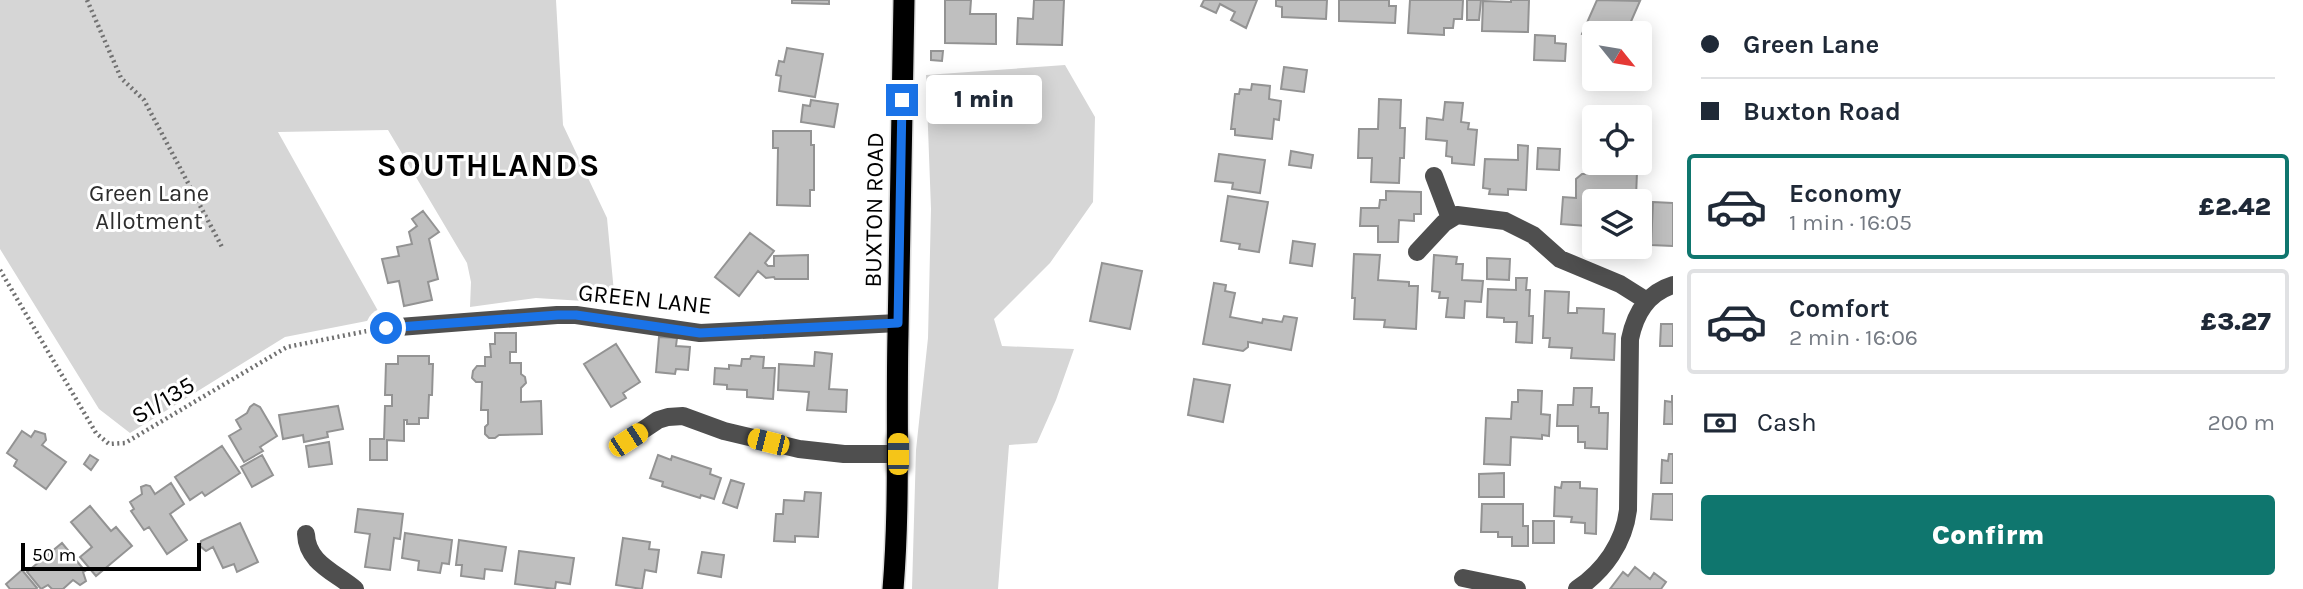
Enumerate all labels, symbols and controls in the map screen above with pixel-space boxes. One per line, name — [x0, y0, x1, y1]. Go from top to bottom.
north arrow — [1582, 21, 1652, 91]
map controls — [1582, 21, 1652, 259]
text: Green Lane — [1743, 29, 1879, 60]
callout: 1 min — [926, 76, 1042, 124]
route end — [886, 84, 918, 116]
text: 1 min — [954, 86, 1014, 113]
text: Buxton Road — [1743, 96, 1901, 127]
button: locate — [1582, 105, 1652, 175]
street label: BUXTON ROAD — [859, 132, 889, 288]
district label: SOUTHLANDS — [376, 147, 602, 184]
icon: car — [1705, 175, 1768, 238]
text: Economy — [1789, 178, 1901, 209]
park label: Green Lane Allotment — [89, 179, 209, 235]
button: layers — [1582, 189, 1652, 259]
text: £2.42 — [2198, 191, 2271, 222]
text: 1 min · 16:05 — [1789, 209, 1912, 236]
street label: GREEN LANE — [577, 278, 713, 320]
icon: car — [1705, 290, 1768, 353]
text: Comfort — [1789, 293, 1890, 324]
text: £3.27 — [2201, 306, 2271, 337]
route start — [370, 312, 402, 344]
text: 2 min · 16:06 — [1789, 324, 1918, 351]
street label: S1/135 — [126, 370, 200, 430]
icon: cash — [1701, 404, 1739, 442]
text: Cash — [1757, 407, 1817, 438]
text: 200 m — [2207, 409, 2275, 436]
car — [605, 420, 652, 460]
car — [746, 427, 791, 457]
car — [888, 433, 909, 475]
button: Confirm — [1701, 495, 2275, 575]
scale bar — [21, 540, 201, 572]
text: 50 m — [32, 544, 76, 566]

